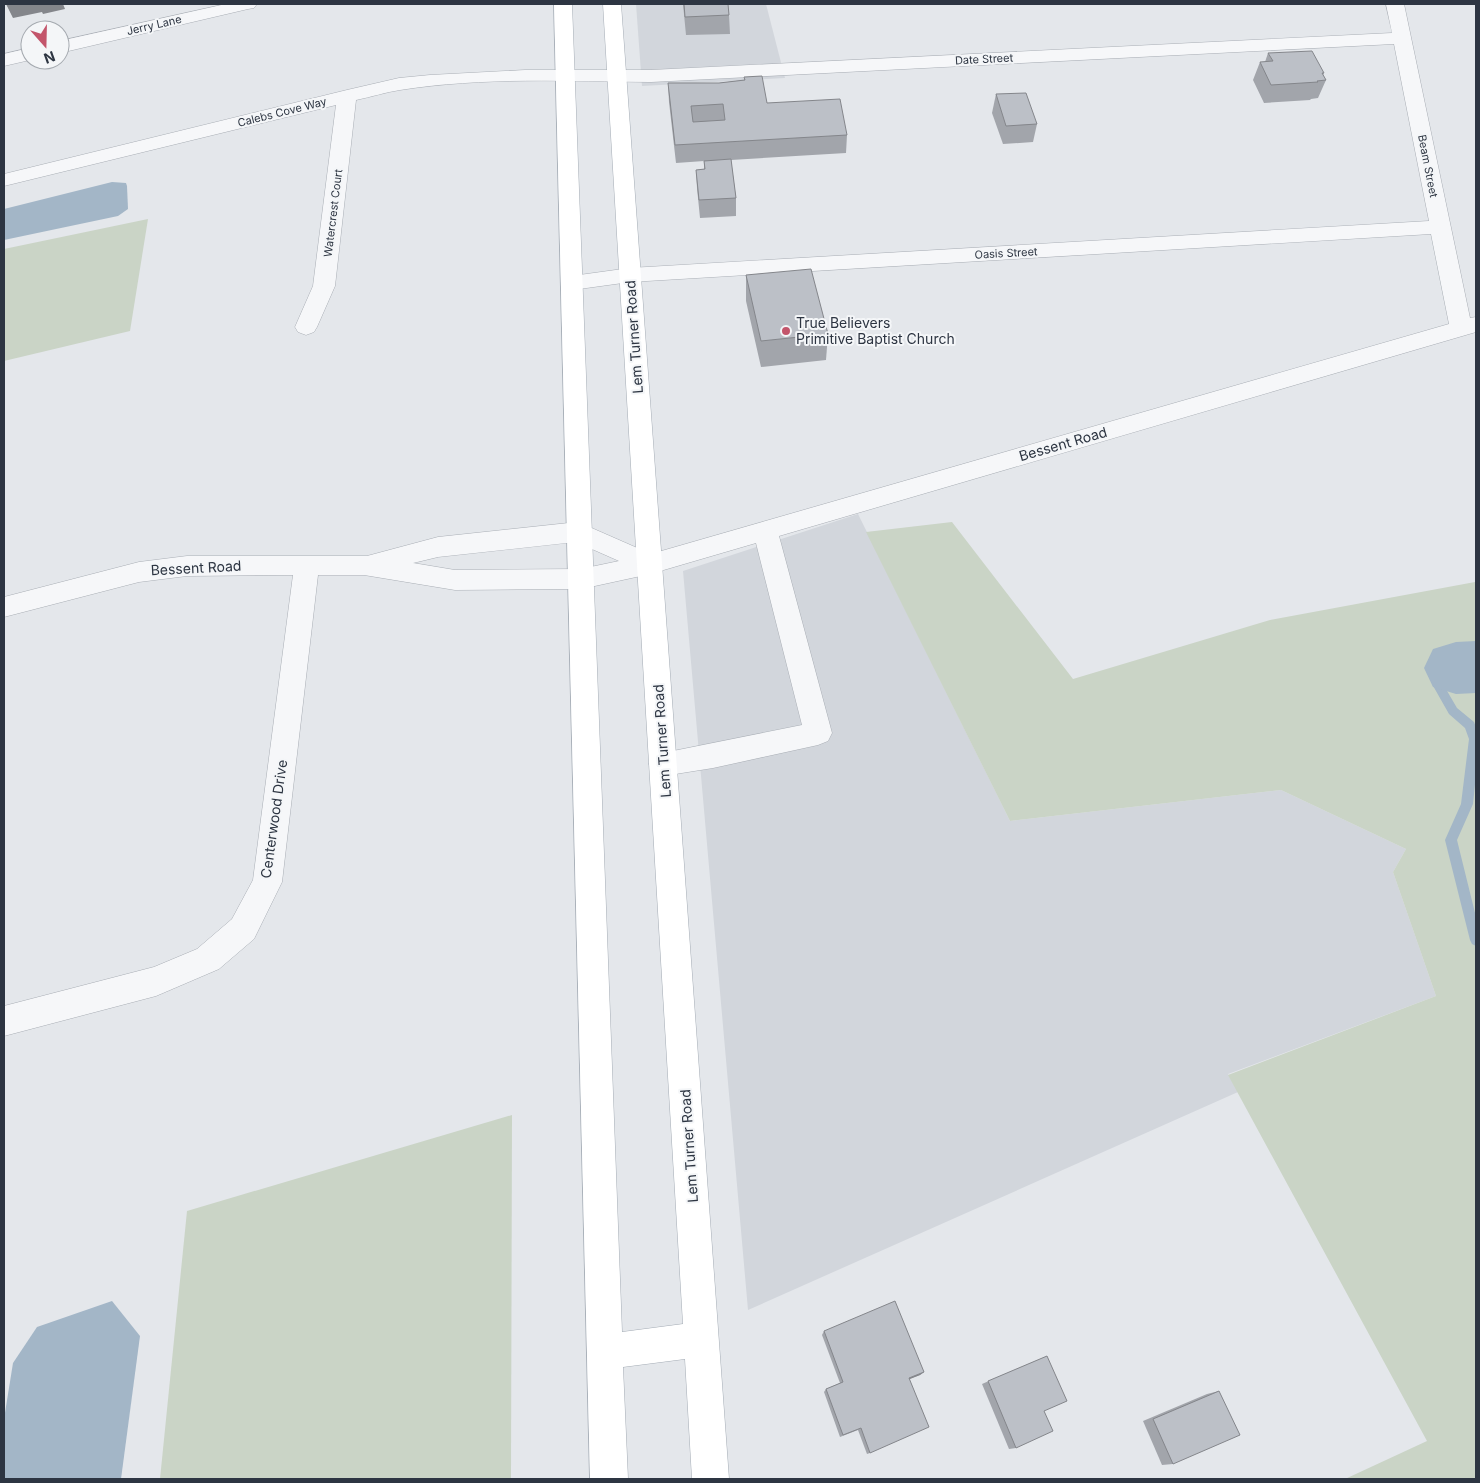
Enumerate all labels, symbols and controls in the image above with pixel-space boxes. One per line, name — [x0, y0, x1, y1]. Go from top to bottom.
street label: Jerry Lane — [125, 12, 183, 38]
north arrow — [20, 20, 70, 70]
text: N — [42, 48, 58, 67]
street label: Date Street — [955, 50, 1014, 68]
street label: Calebs Cove Way — [236, 94, 328, 130]
street label: Beam Street — [1415, 133, 1441, 199]
street label: Watercrest Court — [321, 168, 345, 258]
street label: Oasis Street — [974, 244, 1038, 262]
street label: Lem Turner Road — [621, 280, 646, 394]
place label: True Believers Primitive Baptist Church — [796, 314, 955, 347]
marker: True Believers Primitive Baptist Church — [780, 325, 792, 337]
street label: Bessent Road — [1017, 423, 1109, 464]
street label: Bessent Road — [150, 557, 242, 578]
street label: Lem Turner Road — [649, 684, 674, 798]
street label: Centerwood Drive — [257, 758, 290, 879]
street label: Lem Turner Road — [676, 1089, 701, 1203]

